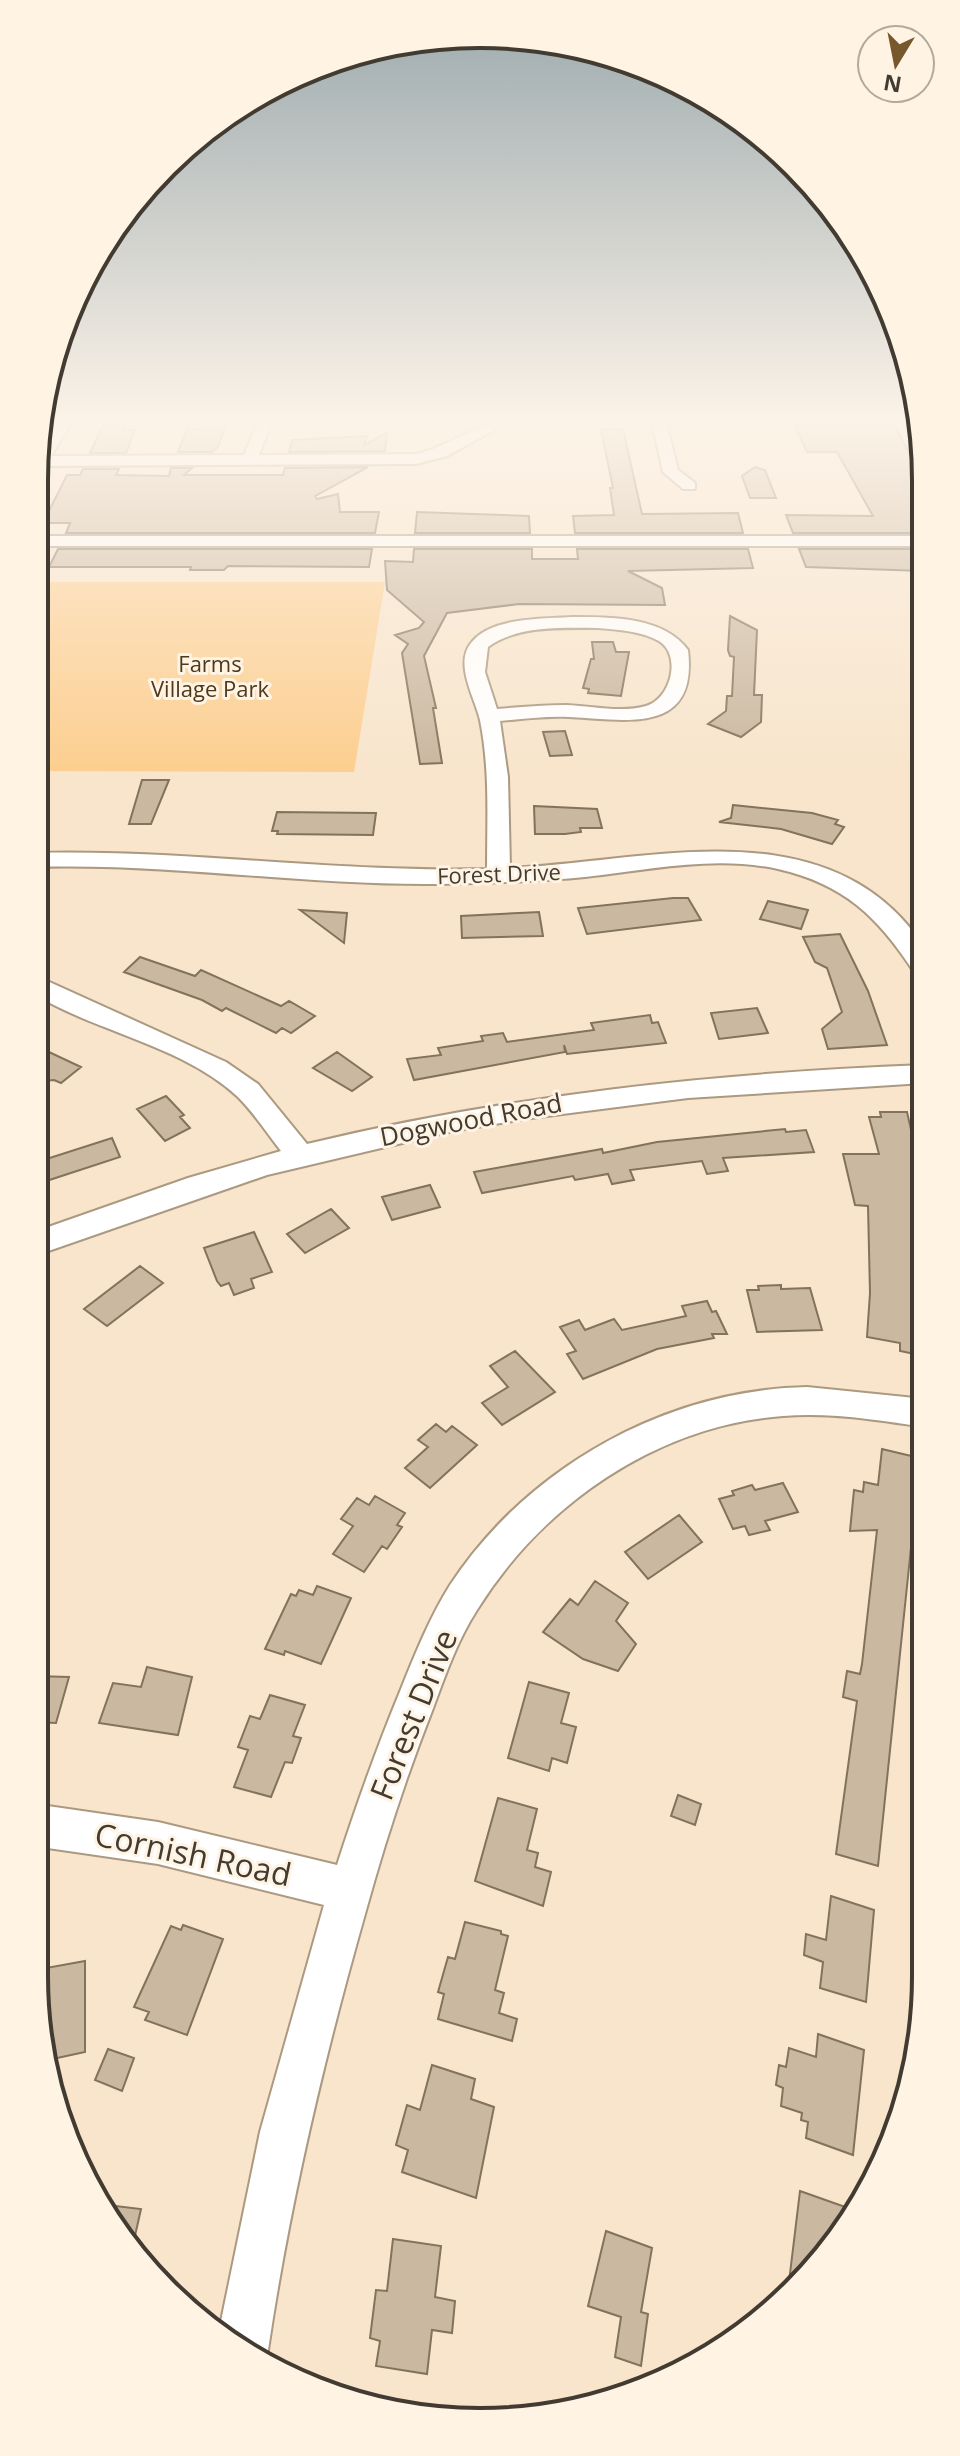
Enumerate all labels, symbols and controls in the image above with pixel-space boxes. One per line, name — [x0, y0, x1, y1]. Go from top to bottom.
north arrow — [856, 24, 936, 104]
text: N — [881, 68, 904, 101]
park label: Farms Village Park — [151, 648, 269, 703]
street label: Forest Drive — [437, 856, 561, 890]
street label: Dogwood Road — [377, 1084, 565, 1154]
street label: Forest Drive — [359, 1623, 466, 1806]
street label: Cornish Road — [91, 1812, 295, 1895]

